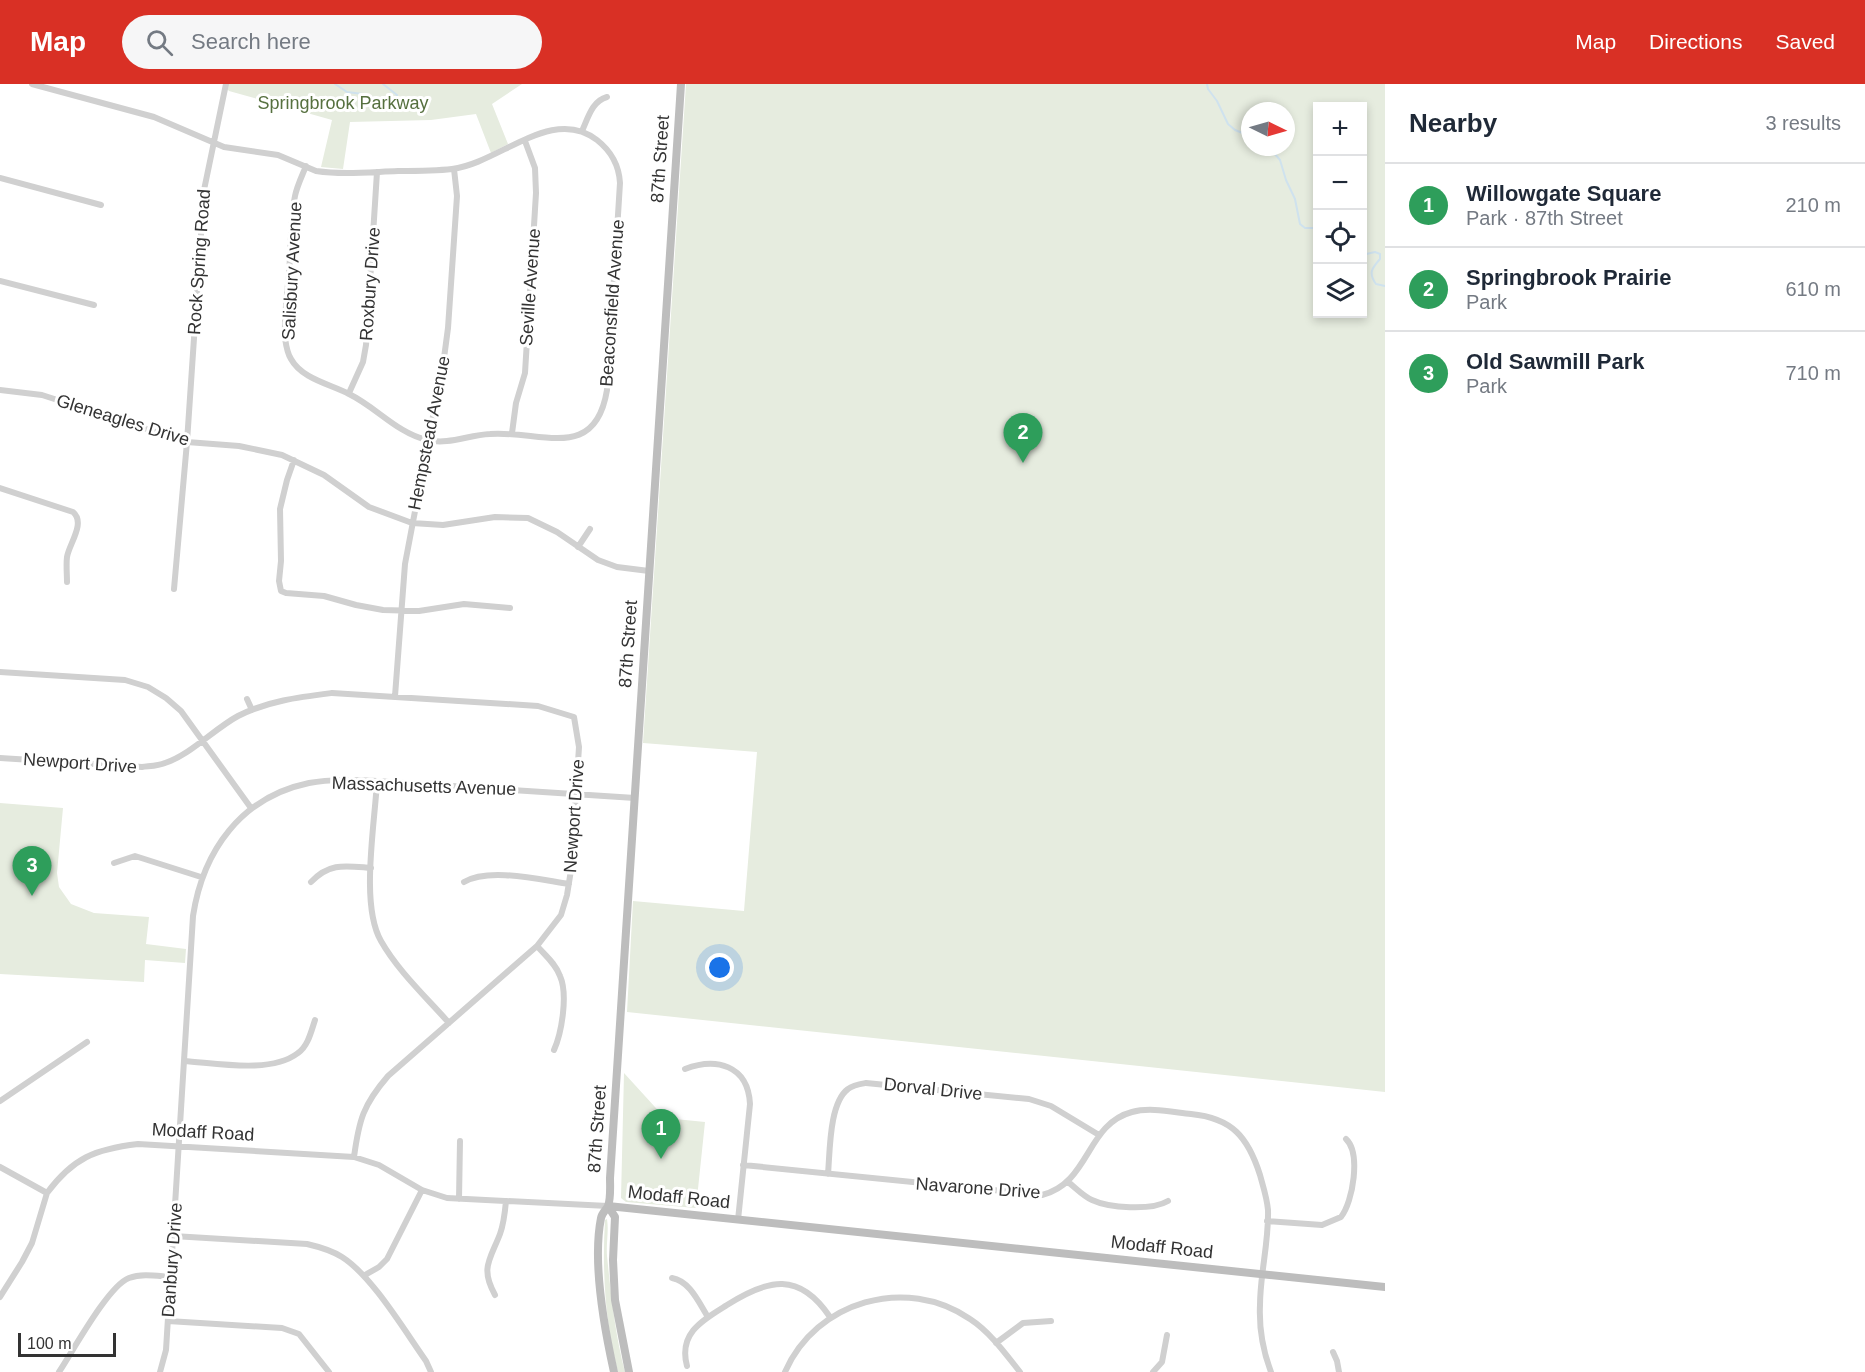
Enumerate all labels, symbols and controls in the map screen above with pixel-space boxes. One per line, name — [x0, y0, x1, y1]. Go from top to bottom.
search box — [122, 15, 542, 69]
text: Map — [30, 26, 86, 57]
icon: search — [143, 26, 176, 59]
text: Search here — [191, 29, 311, 54]
text: Map — [1575, 30, 1616, 53]
text: Directions — [1649, 30, 1742, 53]
text: Saved — [1775, 30, 1835, 53]
park label: Springbrook Parkway — [257, 93, 429, 113]
north arrow — [1241, 102, 1295, 156]
map controls — [1313, 102, 1367, 318]
button: + — [1313, 102, 1367, 156]
text: Nearby — [1409, 108, 1497, 138]
text: 3 results — [1765, 112, 1841, 134]
street label: 87th Street — [647, 114, 673, 204]
button: − — [1313, 156, 1367, 210]
text: Willowgate Square — [1466, 181, 1661, 206]
street label: Rock Spring Road — [184, 188, 214, 336]
text: 1 — [1423, 194, 1434, 216]
text: 210 m — [1785, 194, 1841, 216]
street label: Salisbury Avenue — [278, 201, 306, 341]
text: Park · 87th Street — [1466, 207, 1623, 229]
button: locate — [1313, 210, 1367, 264]
street label: Beaconsfield Avenue — [596, 219, 628, 387]
street label: Roxbury Drive — [356, 226, 384, 342]
street label: Seville Avenue — [516, 228, 544, 346]
button: layers — [1313, 264, 1367, 318]
text: Springbrook Prairie — [1466, 265, 1671, 290]
text: 2 — [1423, 278, 1434, 300]
text: 610 m — [1785, 278, 1841, 300]
text: Park — [1466, 291, 1507, 313]
text: Old Sawmill Park — [1466, 349, 1645, 374]
street label: Hempstead Avenue — [404, 354, 454, 512]
text: 3 — [1423, 362, 1434, 384]
text: 710 m — [1785, 362, 1841, 384]
text: Park — [1466, 375, 1507, 397]
street label: Gleneagles Drive — [54, 390, 192, 450]
pin: 2 — [1004, 414, 1042, 463]
street label: 87th Street — [615, 599, 641, 689]
street label: Newport Drive — [22, 749, 138, 777]
street label: Newport Drive — [560, 758, 588, 874]
street label: Massachusetts Avenue — [331, 773, 517, 799]
pin: 3 — [12, 846, 51, 896]
your location — [705, 953, 734, 982]
street label: Dorval Drive — [883, 1074, 983, 1104]
street label: 87th Street — [584, 1084, 610, 1174]
pin: 1 — [642, 1110, 680, 1159]
street label: Modaff Road — [151, 1119, 255, 1145]
street label: Navarone Drive — [915, 1174, 1041, 1202]
street label: Modaff Road — [627, 1182, 731, 1212]
street label: Danbury Drive — [158, 1202, 186, 1318]
street label: Modaff Road — [1110, 1232, 1214, 1262]
scale bar — [18, 1330, 116, 1358]
text: 100 m — [27, 1335, 71, 1352]

